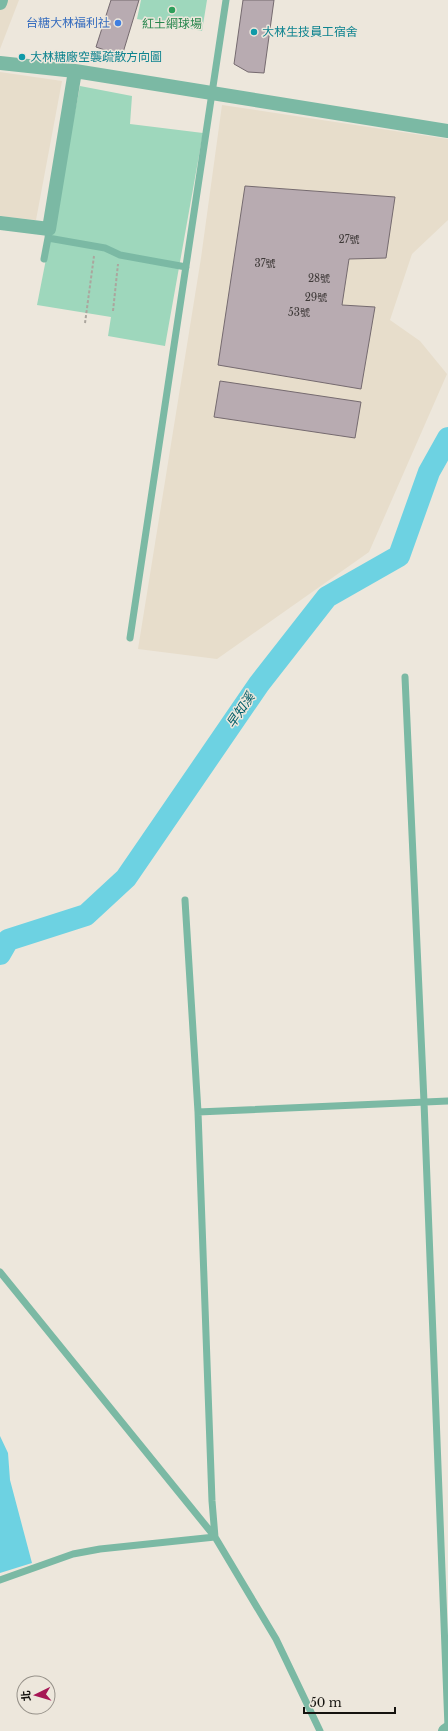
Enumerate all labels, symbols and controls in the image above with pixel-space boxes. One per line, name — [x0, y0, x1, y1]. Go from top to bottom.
marker: 紅土網球場 — [167, 5, 177, 15]
place label: 台糖大林福利社 — [26, 15, 110, 30]
place label: 紅土網球場 — [142, 16, 202, 31]
marker: 台糖大林福利社 — [113, 18, 123, 28]
place label: 大林生技員工宿舍 — [262, 24, 358, 39]
marker: 大林生技員工宿舍 — [249, 27, 259, 37]
place label: 大林糖廠空襲疏散方向圖 — [30, 49, 162, 64]
marker: 大林糖廠空襲疏散方向圖 — [17, 52, 27, 62]
house number: 27號 — [338, 233, 360, 246]
house number: 37號 — [254, 257, 276, 270]
house number: 28號 — [308, 272, 330, 285]
house number: 29號 — [305, 291, 327, 304]
house number: 53號 — [288, 306, 310, 319]
water label: 早知溪 — [222, 688, 259, 731]
north arrow — [16, 1675, 56, 1715]
scale bar — [304, 1689, 395, 1715]
text: 北 — [19, 1690, 33, 1702]
text: 50 m — [310, 1695, 342, 1710]

